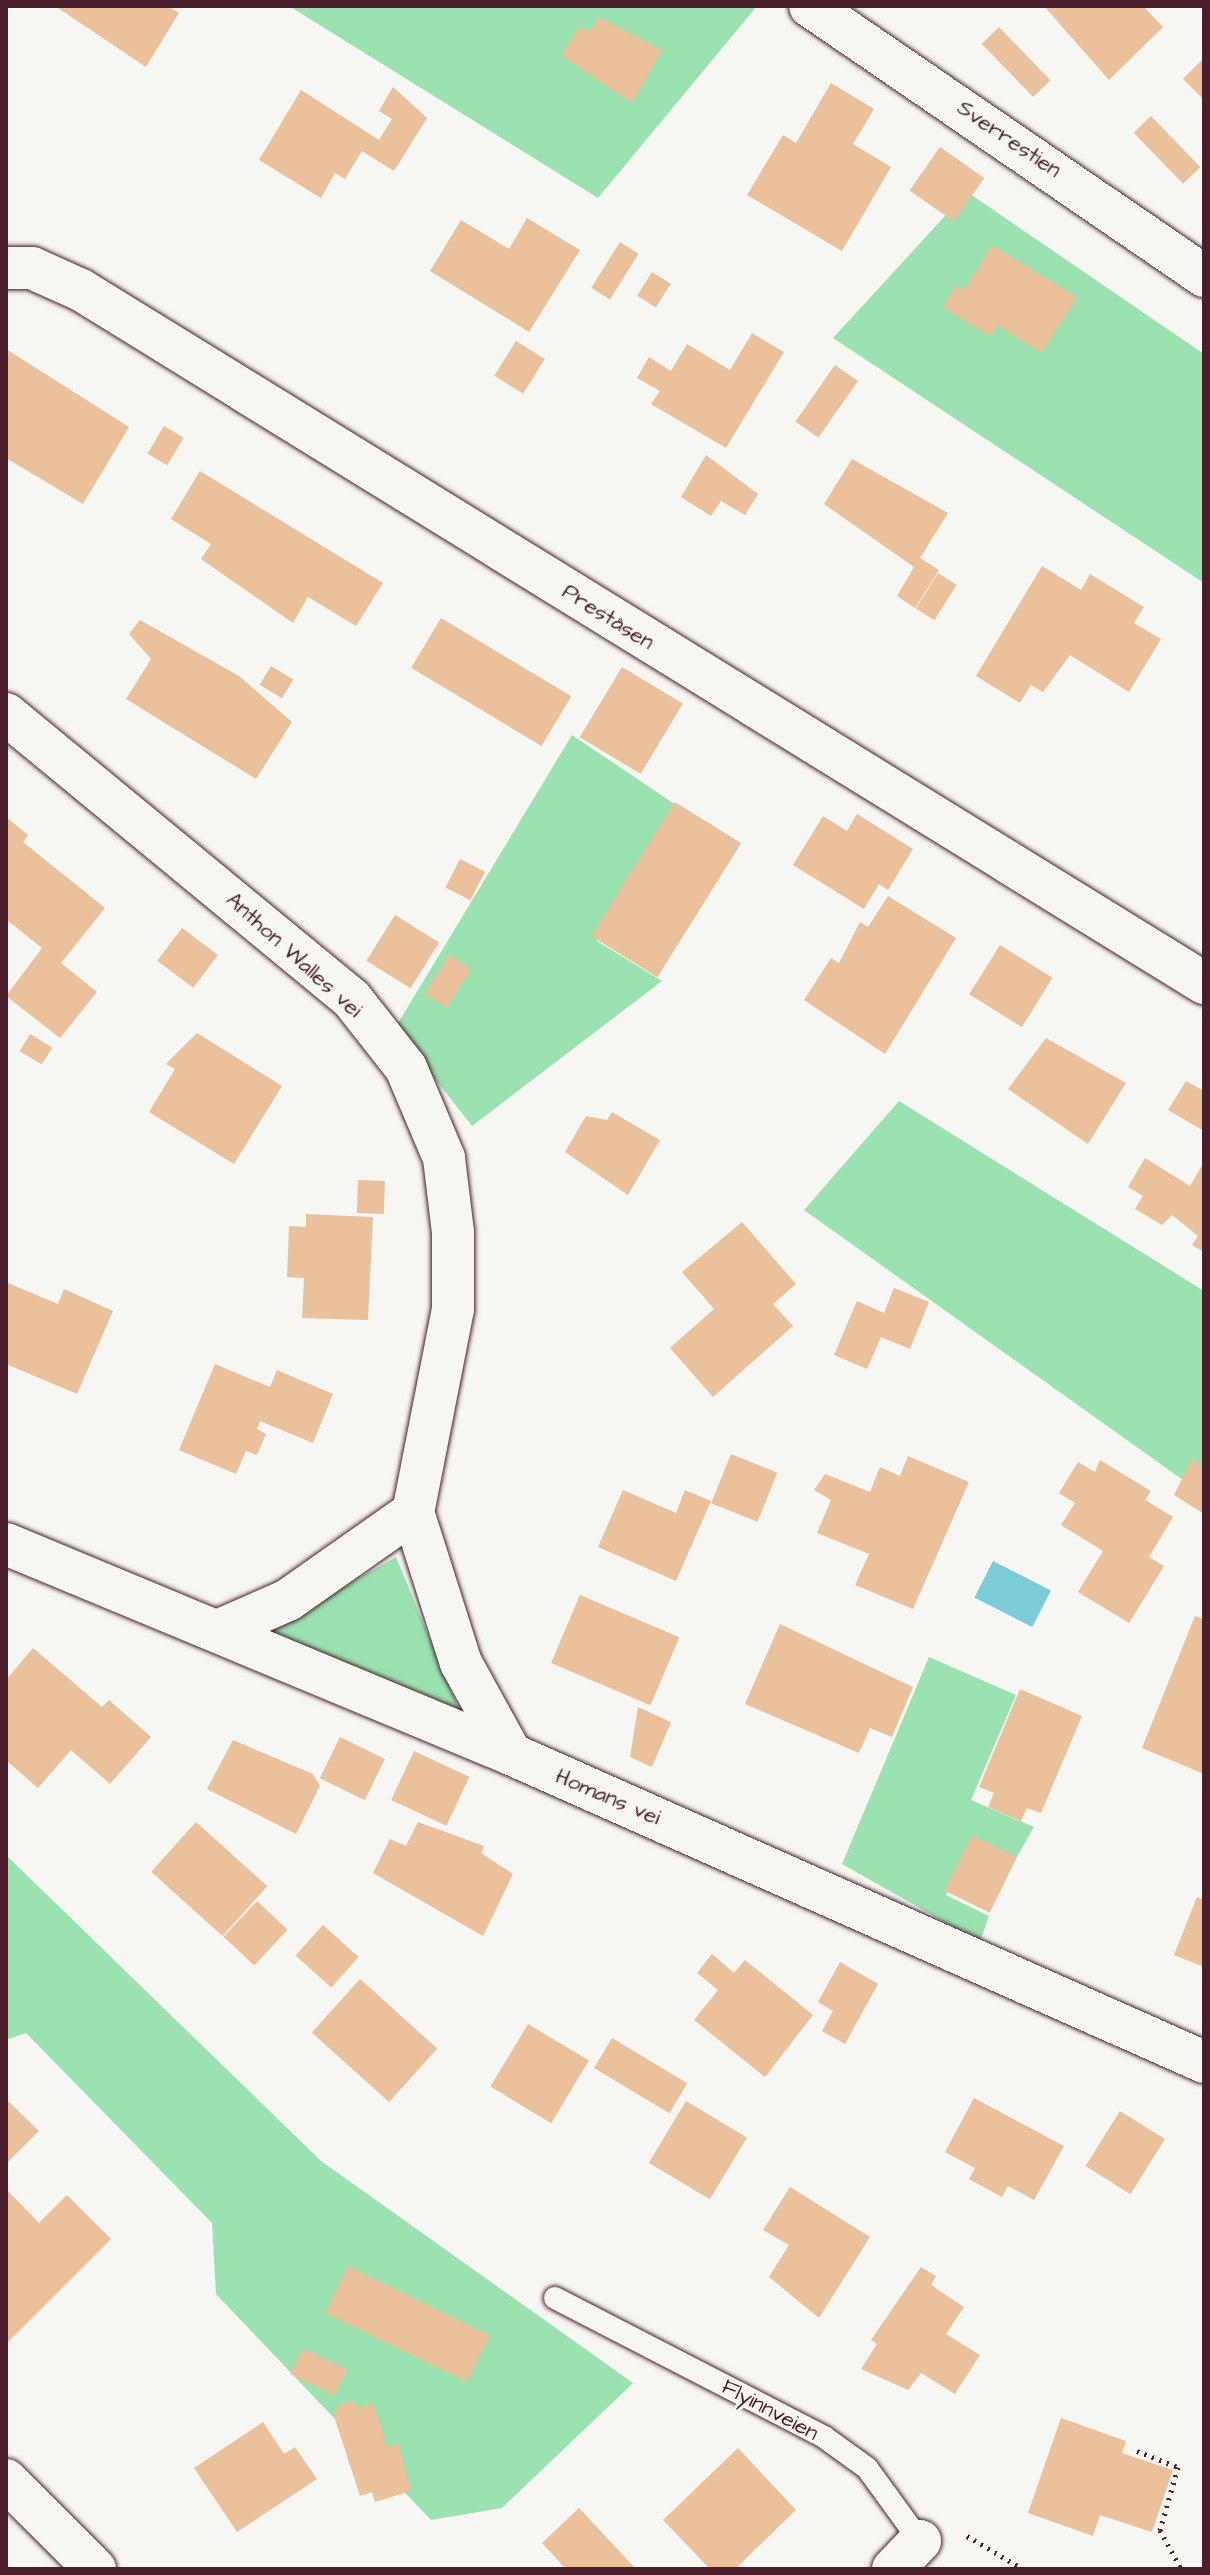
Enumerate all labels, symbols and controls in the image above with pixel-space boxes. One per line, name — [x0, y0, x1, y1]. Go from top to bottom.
street label: Sverrestien — [952, 95, 1066, 183]
street label: Preståsen — [557, 578, 659, 656]
street label: Anthon Walles vei — [220, 887, 368, 1023]
street label: Homans vei — [552, 1763, 664, 1831]
street label: Flyinnveien — [717, 2374, 823, 2446]

